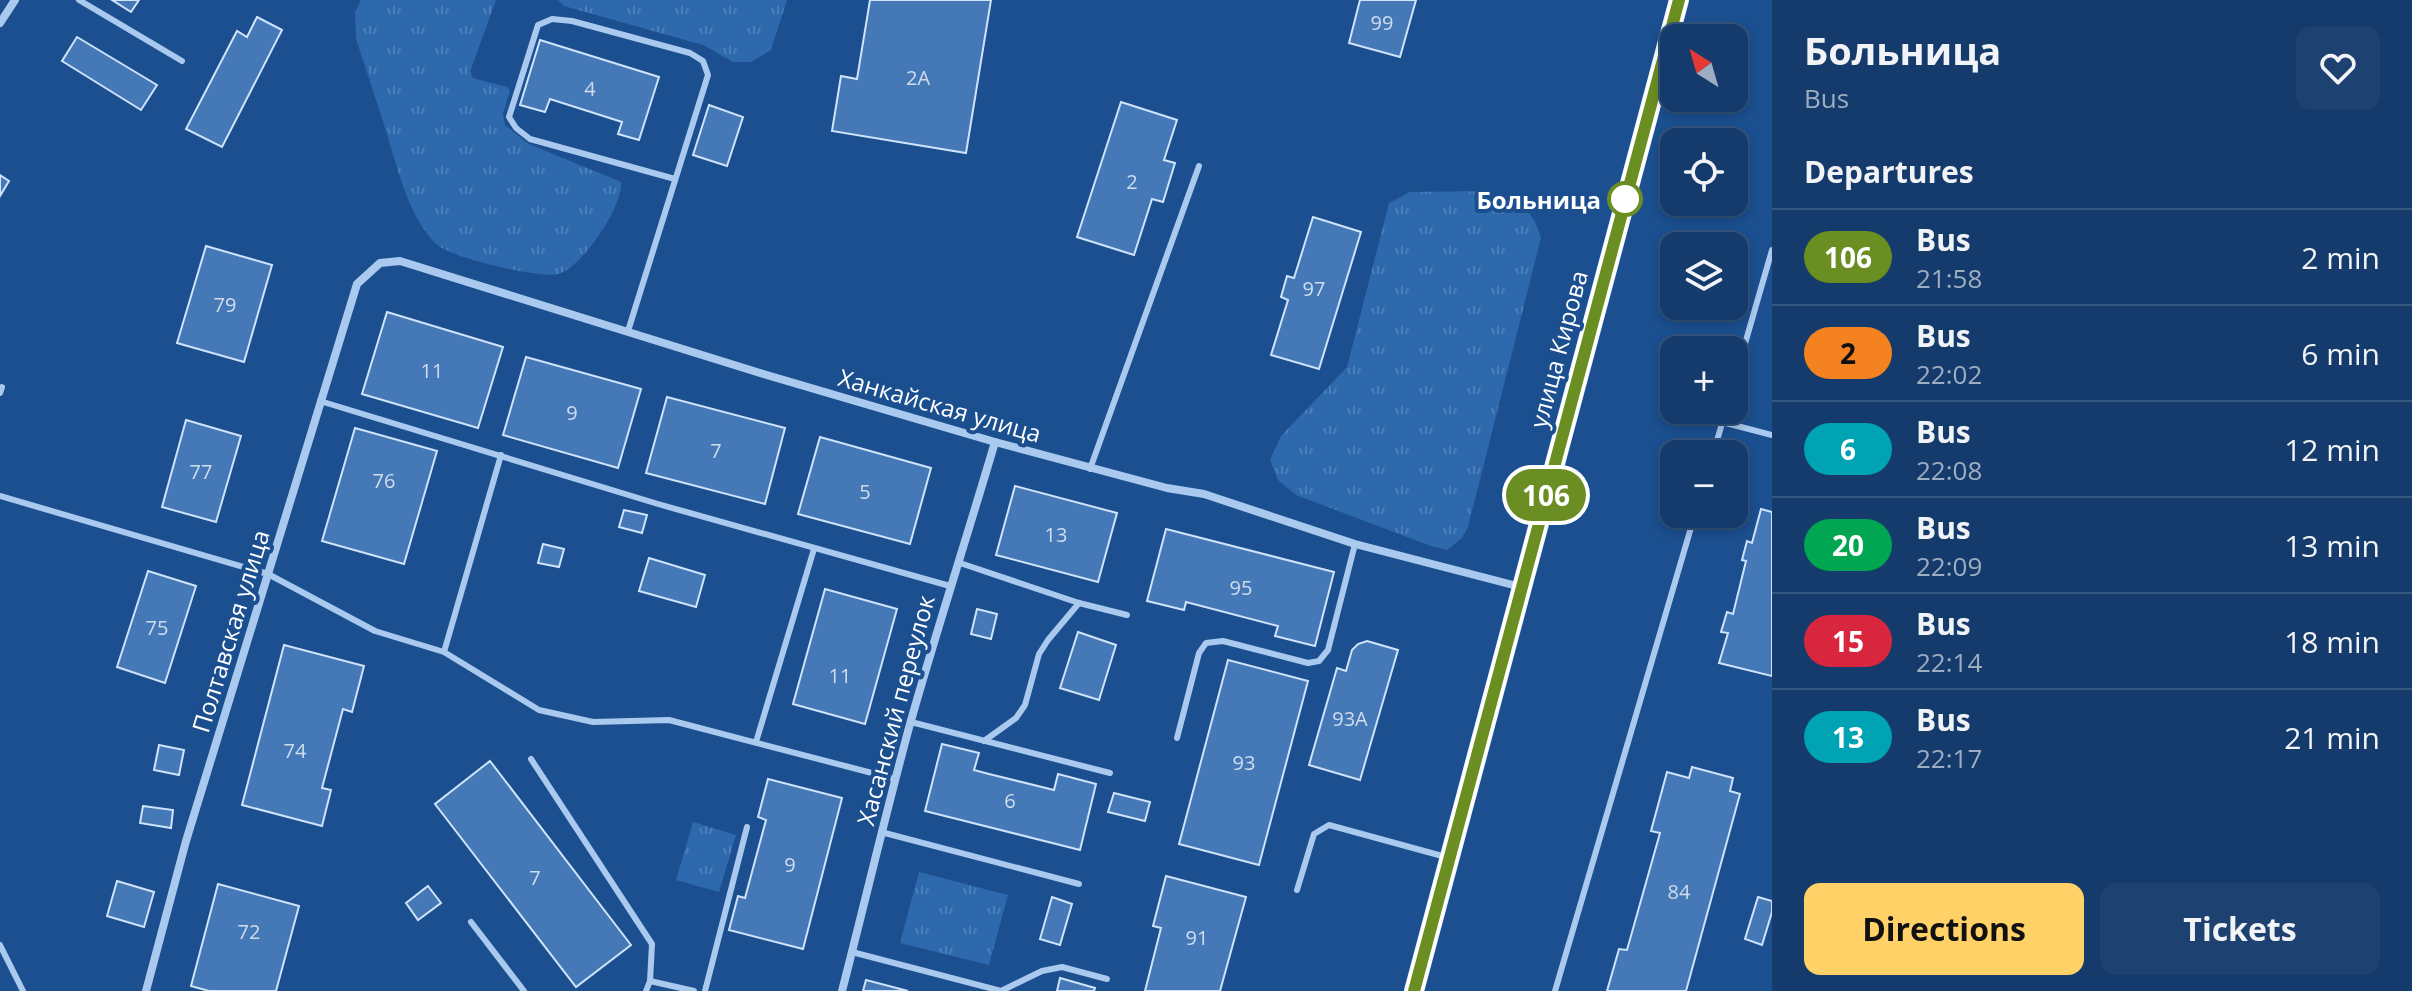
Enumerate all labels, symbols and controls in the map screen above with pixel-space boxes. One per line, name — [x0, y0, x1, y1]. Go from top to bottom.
house number: 99 — [1371, 9, 1393, 36]
north arrow — [1660, 24, 1748, 112]
map controls — [1660, 24, 1748, 528]
text: Больница — [1804, 24, 2001, 76]
button: heart — [2296, 26, 2380, 110]
house number: 2А — [906, 64, 930, 91]
house number: 4 — [584, 75, 596, 102]
text: Bus — [1804, 80, 1849, 116]
button: locate — [1660, 128, 1748, 216]
text: Departures — [1804, 151, 1974, 192]
house number: 2 — [1126, 168, 1138, 195]
marker: Больница — [1608, 182, 1642, 216]
place label: Больница — [1476, 183, 1601, 216]
text: Bus — [1916, 219, 1971, 260]
button: layers — [1660, 232, 1748, 320]
text: 2 min — [2301, 237, 2380, 278]
text: 106 — [1824, 238, 1872, 276]
text: 21:58 — [1916, 260, 1982, 296]
street label: улица Кирова — [1521, 267, 1595, 431]
house number: 97 — [1303, 275, 1325, 302]
house number: 79 — [214, 291, 236, 318]
text: Bus — [1916, 315, 1971, 356]
text: 6 min — [2301, 333, 2380, 374]
text: 2 — [1840, 334, 1856, 372]
button: + — [1660, 336, 1748, 424]
text: 22:02 — [1916, 356, 1982, 392]
house number: 11 — [421, 357, 443, 384]
street label: Ханкайская улица — [835, 360, 1045, 450]
house number: 9 — [566, 399, 578, 426]
text: Bus — [1916, 411, 1971, 452]
text: 12 min — [2284, 429, 2380, 470]
text: 6 — [1840, 430, 1856, 468]
house number: 7 — [710, 437, 722, 464]
button: − — [1660, 440, 1748, 528]
text: 22:08 — [1916, 452, 1982, 488]
house number: 77 — [190, 458, 212, 485]
house number: 76 — [373, 467, 395, 494]
line badge: 106 — [1500, 469, 1592, 521]
text: 106 — [1522, 476, 1570, 514]
house number: 5 — [859, 478, 871, 505]
text: Bus — [1916, 507, 1971, 548]
house number: 13 — [1045, 521, 1067, 548]
text: 13 min — [2284, 525, 2380, 566]
street label: Полтавская улица — [183, 526, 277, 736]
text: 20 — [1832, 526, 1864, 564]
text: 22:09 — [1916, 548, 1982, 584]
house number: 95 — [1230, 574, 1252, 601]
street label: Хасанский переулок — [848, 591, 942, 829]
text: Bus — [1916, 603, 1971, 644]
house number: 75 — [146, 614, 168, 641]
text: 18 min — [2284, 621, 2380, 662]
text: 15 — [1832, 622, 1864, 660]
text: 22:14 — [1916, 644, 1982, 680]
house number: 11 — [829, 662, 851, 689]
text: Bus — [1916, 699, 1971, 740]
house number: 93А — [1332, 705, 1368, 732]
text: 21 min — [2284, 717, 2380, 758]
text: 13 — [1832, 718, 1864, 756]
house number: 74 — [284, 737, 307, 764]
text: 22:17 — [1916, 740, 1982, 776]
house number: 93 — [1233, 749, 1255, 776]
house number: 6 — [1004, 787, 1016, 814]
house number: 9 — [784, 851, 796, 878]
house number: 7 — [529, 864, 541, 891]
house number: 84 — [1668, 878, 1691, 905]
button: Directions — [1804, 883, 2084, 975]
button: Tickets — [2100, 883, 2380, 975]
house number: 72 — [238, 918, 260, 945]
house number: 91 — [1186, 924, 1208, 951]

